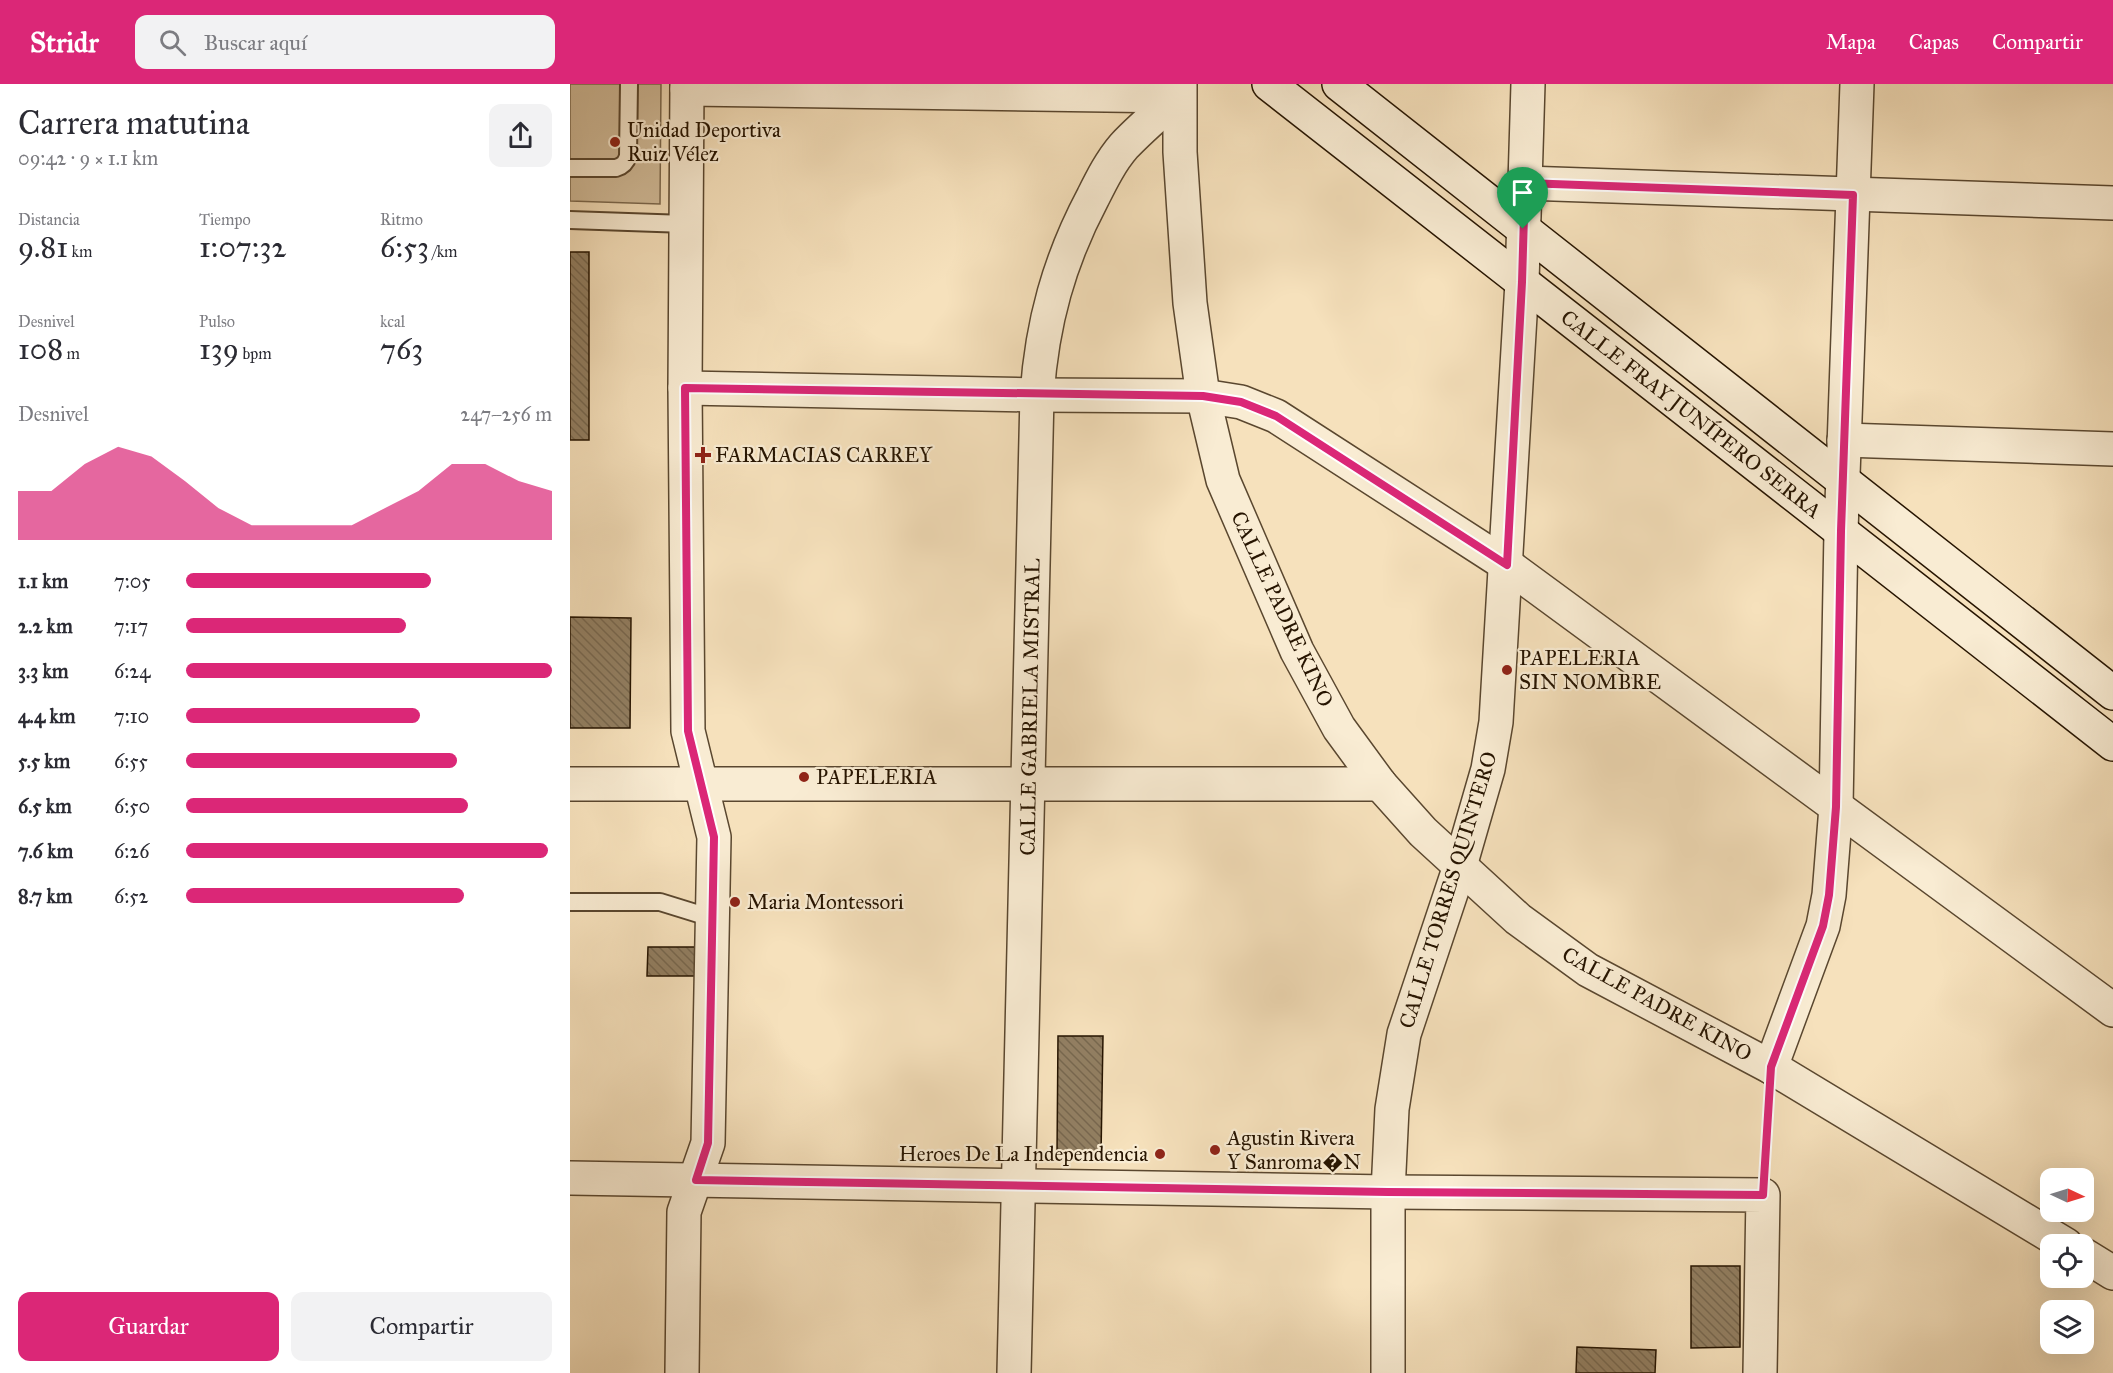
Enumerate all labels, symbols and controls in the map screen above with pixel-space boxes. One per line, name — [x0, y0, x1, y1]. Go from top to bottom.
search box — [135, 15, 555, 69]
text: Stridr — [30, 25, 99, 60]
icon: search — [156, 26, 189, 59]
text: Buscar aquí — [204, 29, 307, 56]
text: Mapa — [1826, 29, 1876, 55]
text: Capas — [1909, 29, 1959, 55]
text: Compartir — [1992, 29, 2083, 55]
text: Carrera matutina — [18, 103, 250, 143]
button: share — [489, 104, 552, 167]
place label: Unidad Deportiva Ruiz Vélez — [627, 117, 781, 167]
marker: Unidad Deportiva Ruiz Vélez — [608, 135, 622, 149]
text: 09:42 · 9 × 1.1 km — [18, 146, 158, 170]
pin — [1497, 167, 1548, 229]
icon: arrive — [1506, 176, 1539, 209]
text: Distancia — [18, 210, 80, 229]
text: Tiempo — [199, 210, 251, 229]
text: Ritmo — [380, 210, 423, 229]
text: 9.81 — [18, 229, 68, 265]
text: 1:07:32 — [199, 229, 286, 265]
text: 6:53 — [380, 229, 429, 265]
text: km — [68, 242, 92, 261]
text: /km — [429, 242, 458, 261]
street label: CALLE FRAY JUNÍPERO SERRA — [1555, 303, 1827, 524]
text: Desnivel — [18, 312, 74, 331]
text: Pulso — [199, 312, 235, 331]
text: kcal — [380, 312, 405, 331]
text: 108 — [18, 331, 63, 367]
text: 139 — [199, 331, 239, 367]
text: 763 — [380, 331, 423, 367]
text: m — [63, 344, 80, 363]
text: bpm — [239, 344, 272, 363]
text: Desnivel — [18, 402, 89, 426]
text: 247–256 m — [460, 402, 552, 426]
place label: FARMACIAS CARREY — [715, 442, 933, 468]
marker: FARMACIAS CARREY — [696, 448, 710, 462]
street label: CALLE PADRE KINO — [1225, 507, 1339, 711]
street label: CALLE GABRIELA MISTRAL — [1014, 558, 1046, 856]
text: 1.1 km — [18, 569, 68, 593]
text: 7:05 — [114, 569, 151, 593]
text: 2.2 km — [18, 614, 73, 638]
text: 7:17 — [114, 614, 148, 638]
place label: PAPELERIA SIN NOMBRE — [1519, 645, 1661, 695]
text: 3.3 km — [18, 659, 69, 683]
text: 6:24 — [114, 659, 150, 683]
marker: PAPELERIA SIN NOMBRE — [1500, 663, 1514, 677]
text: 4.4 km — [18, 704, 76, 728]
text: 7:10 — [114, 704, 149, 728]
street label: CALLE TORRES QUINTERO — [1393, 748, 1503, 1032]
text: 5.5 km — [18, 749, 70, 773]
text: 6:55 — [114, 749, 148, 773]
place label: PAPELERIA — [816, 764, 937, 790]
marker: PAPELERIA — [797, 770, 811, 784]
text: 6.5 km — [18, 794, 72, 818]
text: 6:50 — [114, 794, 150, 818]
text: 7.6 km — [18, 839, 73, 863]
text: 6:26 — [114, 839, 149, 863]
text: 8.7 km — [18, 884, 73, 908]
text: 6:52 — [114, 884, 148, 908]
place label: Maria Montessori — [747, 889, 904, 915]
marker: Maria Montessori — [728, 895, 742, 909]
street label: CALLE PADRE KINO — [1558, 941, 1756, 1067]
place label: Agustin Rivera Y Sanroma�N — [1226, 1125, 1361, 1175]
place label: Heroes De La Independencia — [899, 1141, 1148, 1167]
marker: Agustin Rivera Y Sanroma�N — [1208, 1143, 1222, 1157]
marker: Heroes De La Independencia — [1153, 1147, 1167, 1161]
north arrow — [2040, 1168, 2094, 1222]
map controls — [2040, 1168, 2094, 1354]
button: locate — [2040, 1234, 2094, 1288]
button: Guardar — [18, 1292, 279, 1361]
button: Compartir — [291, 1292, 552, 1361]
button: layers — [2040, 1300, 2094, 1354]

